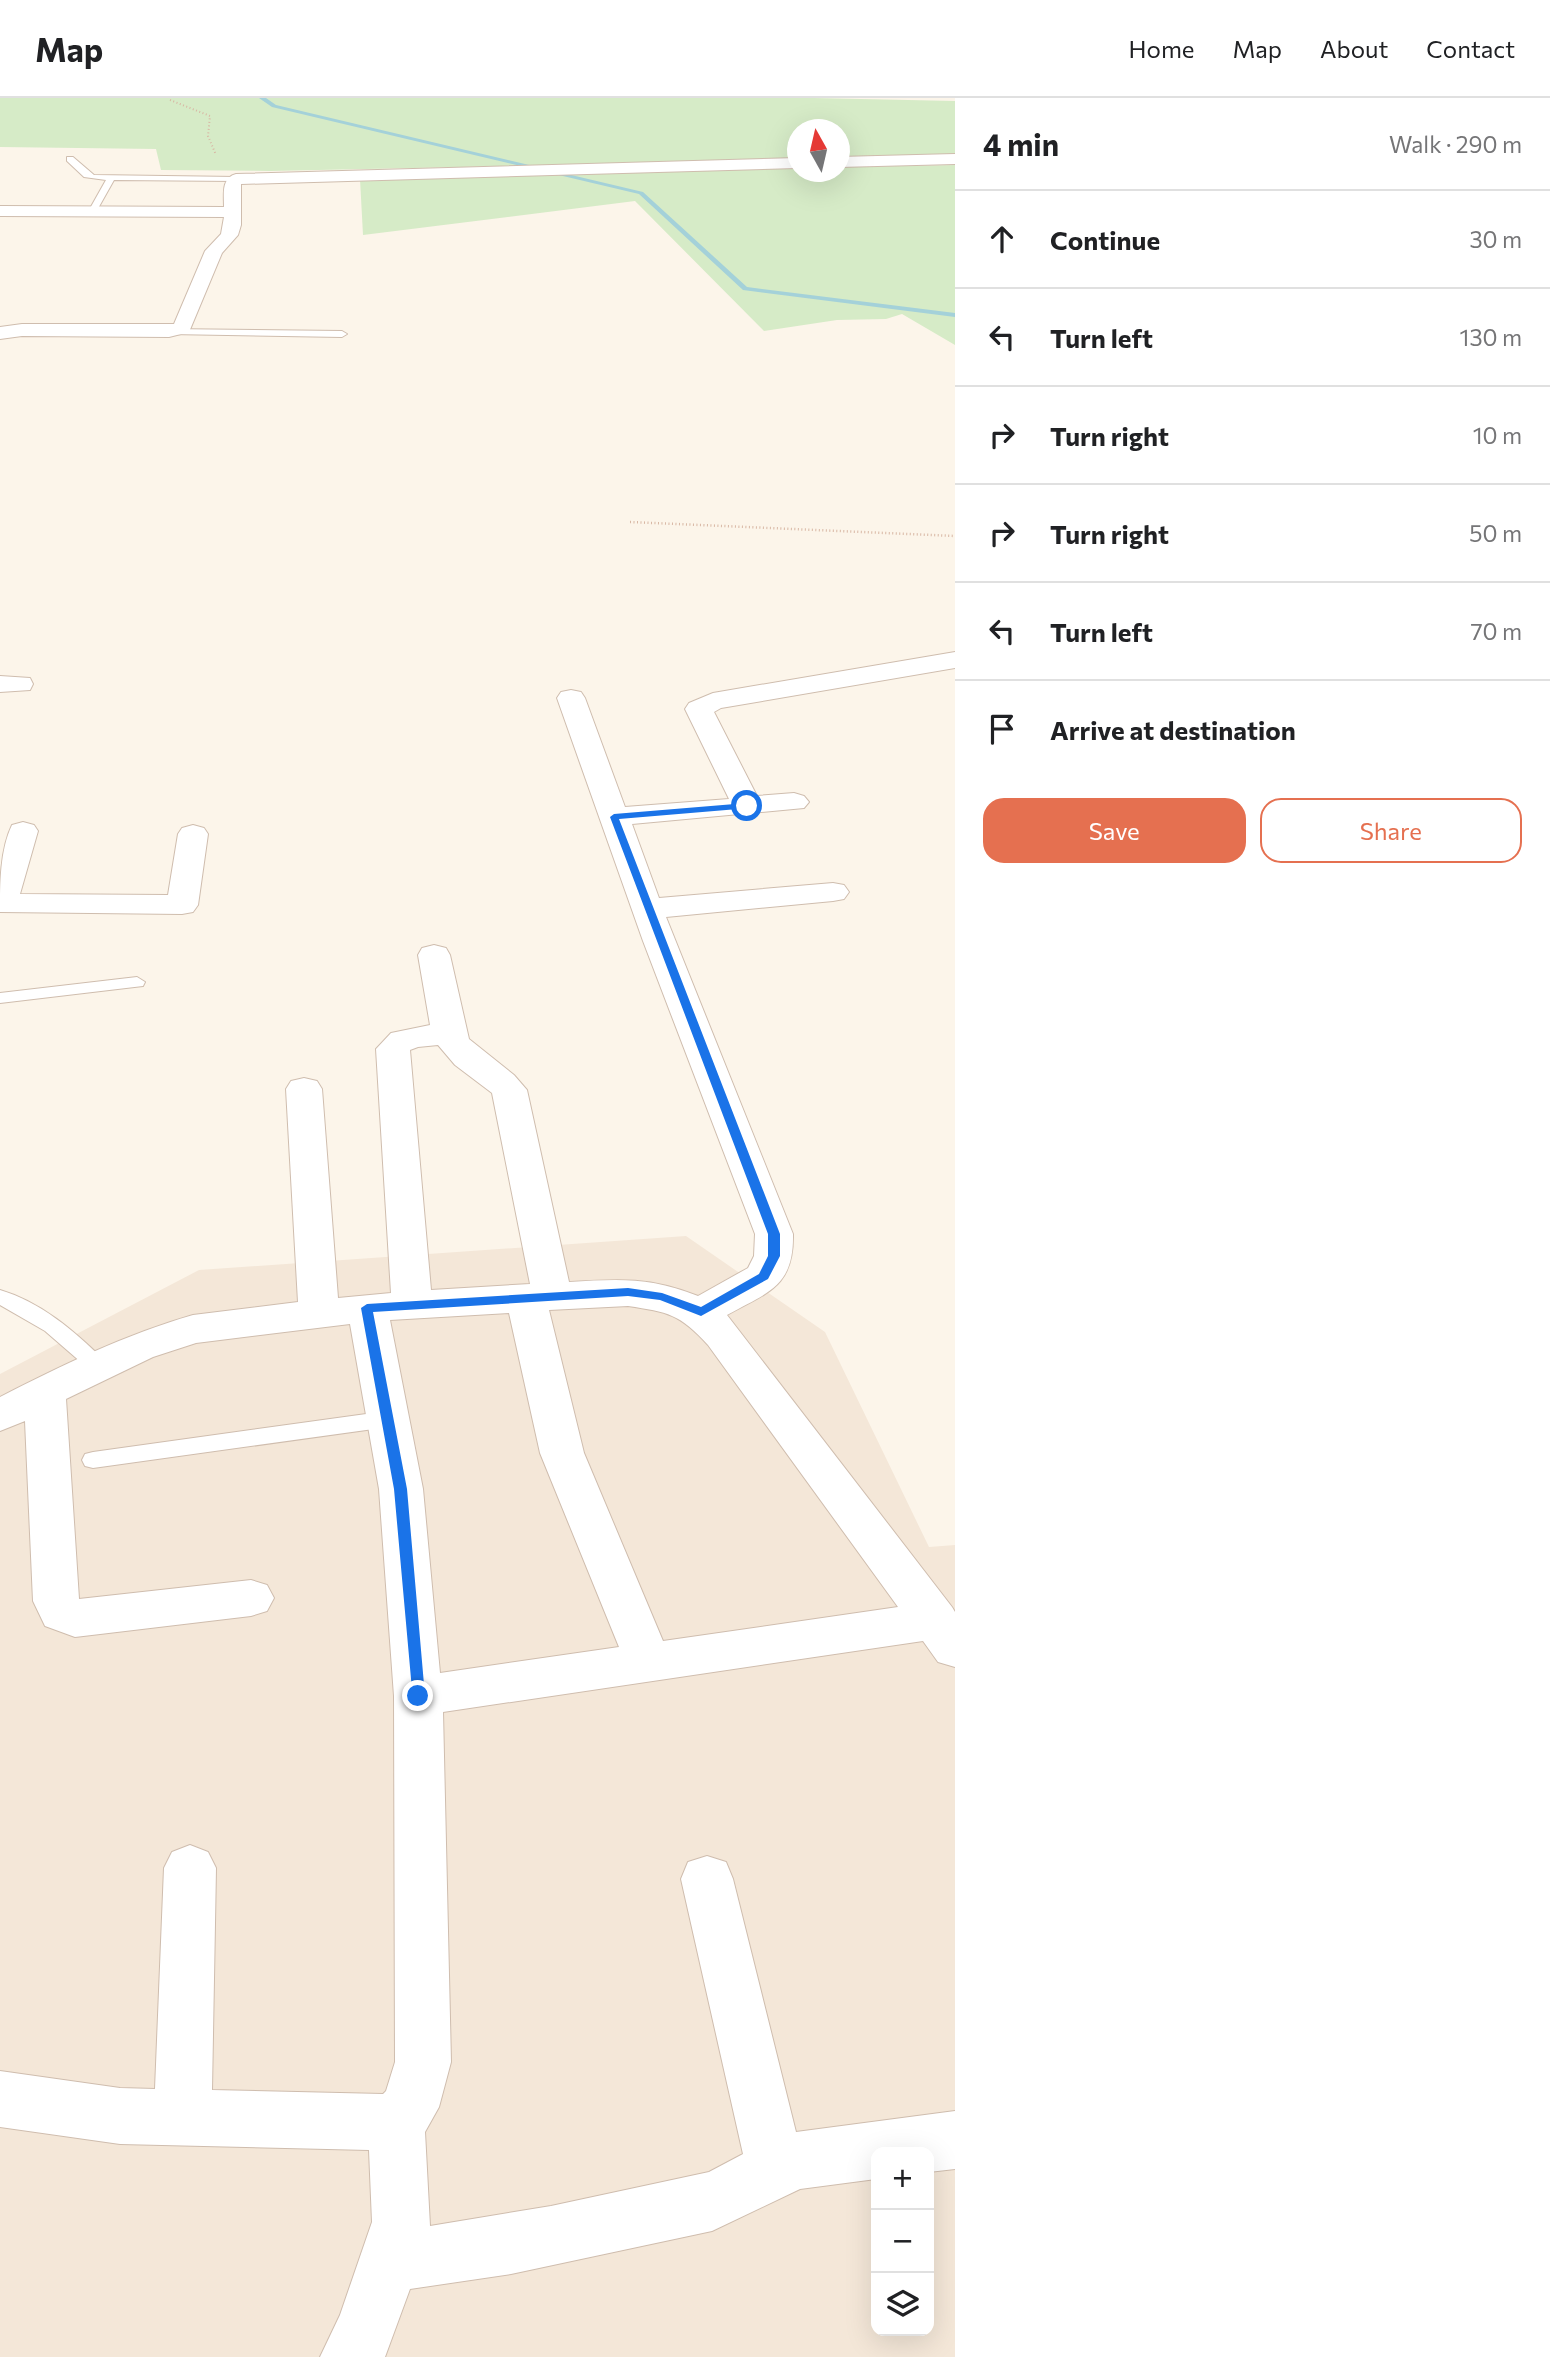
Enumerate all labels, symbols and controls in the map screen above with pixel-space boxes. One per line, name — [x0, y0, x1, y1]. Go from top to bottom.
text: Map — [35, 28, 103, 69]
text: Home — [1129, 34, 1195, 63]
text: Map — [1233, 34, 1282, 63]
text: About — [1320, 34, 1388, 63]
text: Contact — [1426, 34, 1515, 63]
north arrow — [787, 119, 850, 182]
text: 4 min — [983, 125, 1059, 162]
text: Walk · 290 m — [1389, 130, 1522, 158]
icon: ahead — [983, 220, 1021, 258]
text: Continue — [1050, 224, 1160, 255]
text: 30 m — [1469, 225, 1522, 253]
icon: left — [983, 318, 1021, 356]
text: Turn left — [1050, 322, 1153, 353]
text: 130 m — [1460, 323, 1522, 351]
icon: right — [983, 416, 1021, 454]
text: Turn right — [1050, 420, 1169, 451]
text: 10 m — [1473, 421, 1522, 449]
icon: right — [983, 514, 1021, 552]
text: Turn right — [1050, 518, 1169, 549]
text: 50 m — [1469, 519, 1522, 547]
icon: left — [983, 612, 1021, 650]
text: Turn left — [1050, 616, 1153, 647]
text: 70 m — [1470, 617, 1522, 645]
icon: arrive — [983, 710, 1021, 748]
text: Arrive at destination — [1050, 714, 1296, 745]
route start — [731, 790, 762, 821]
button: Save — [983, 798, 1246, 863]
button: Share — [1260, 798, 1522, 863]
route end — [402, 1680, 433, 1711]
map controls — [871, 2147, 934, 2336]
button: + — [871, 2147, 934, 2210]
button: − — [871, 2210, 934, 2273]
button: layers — [871, 2273, 934, 2336]

